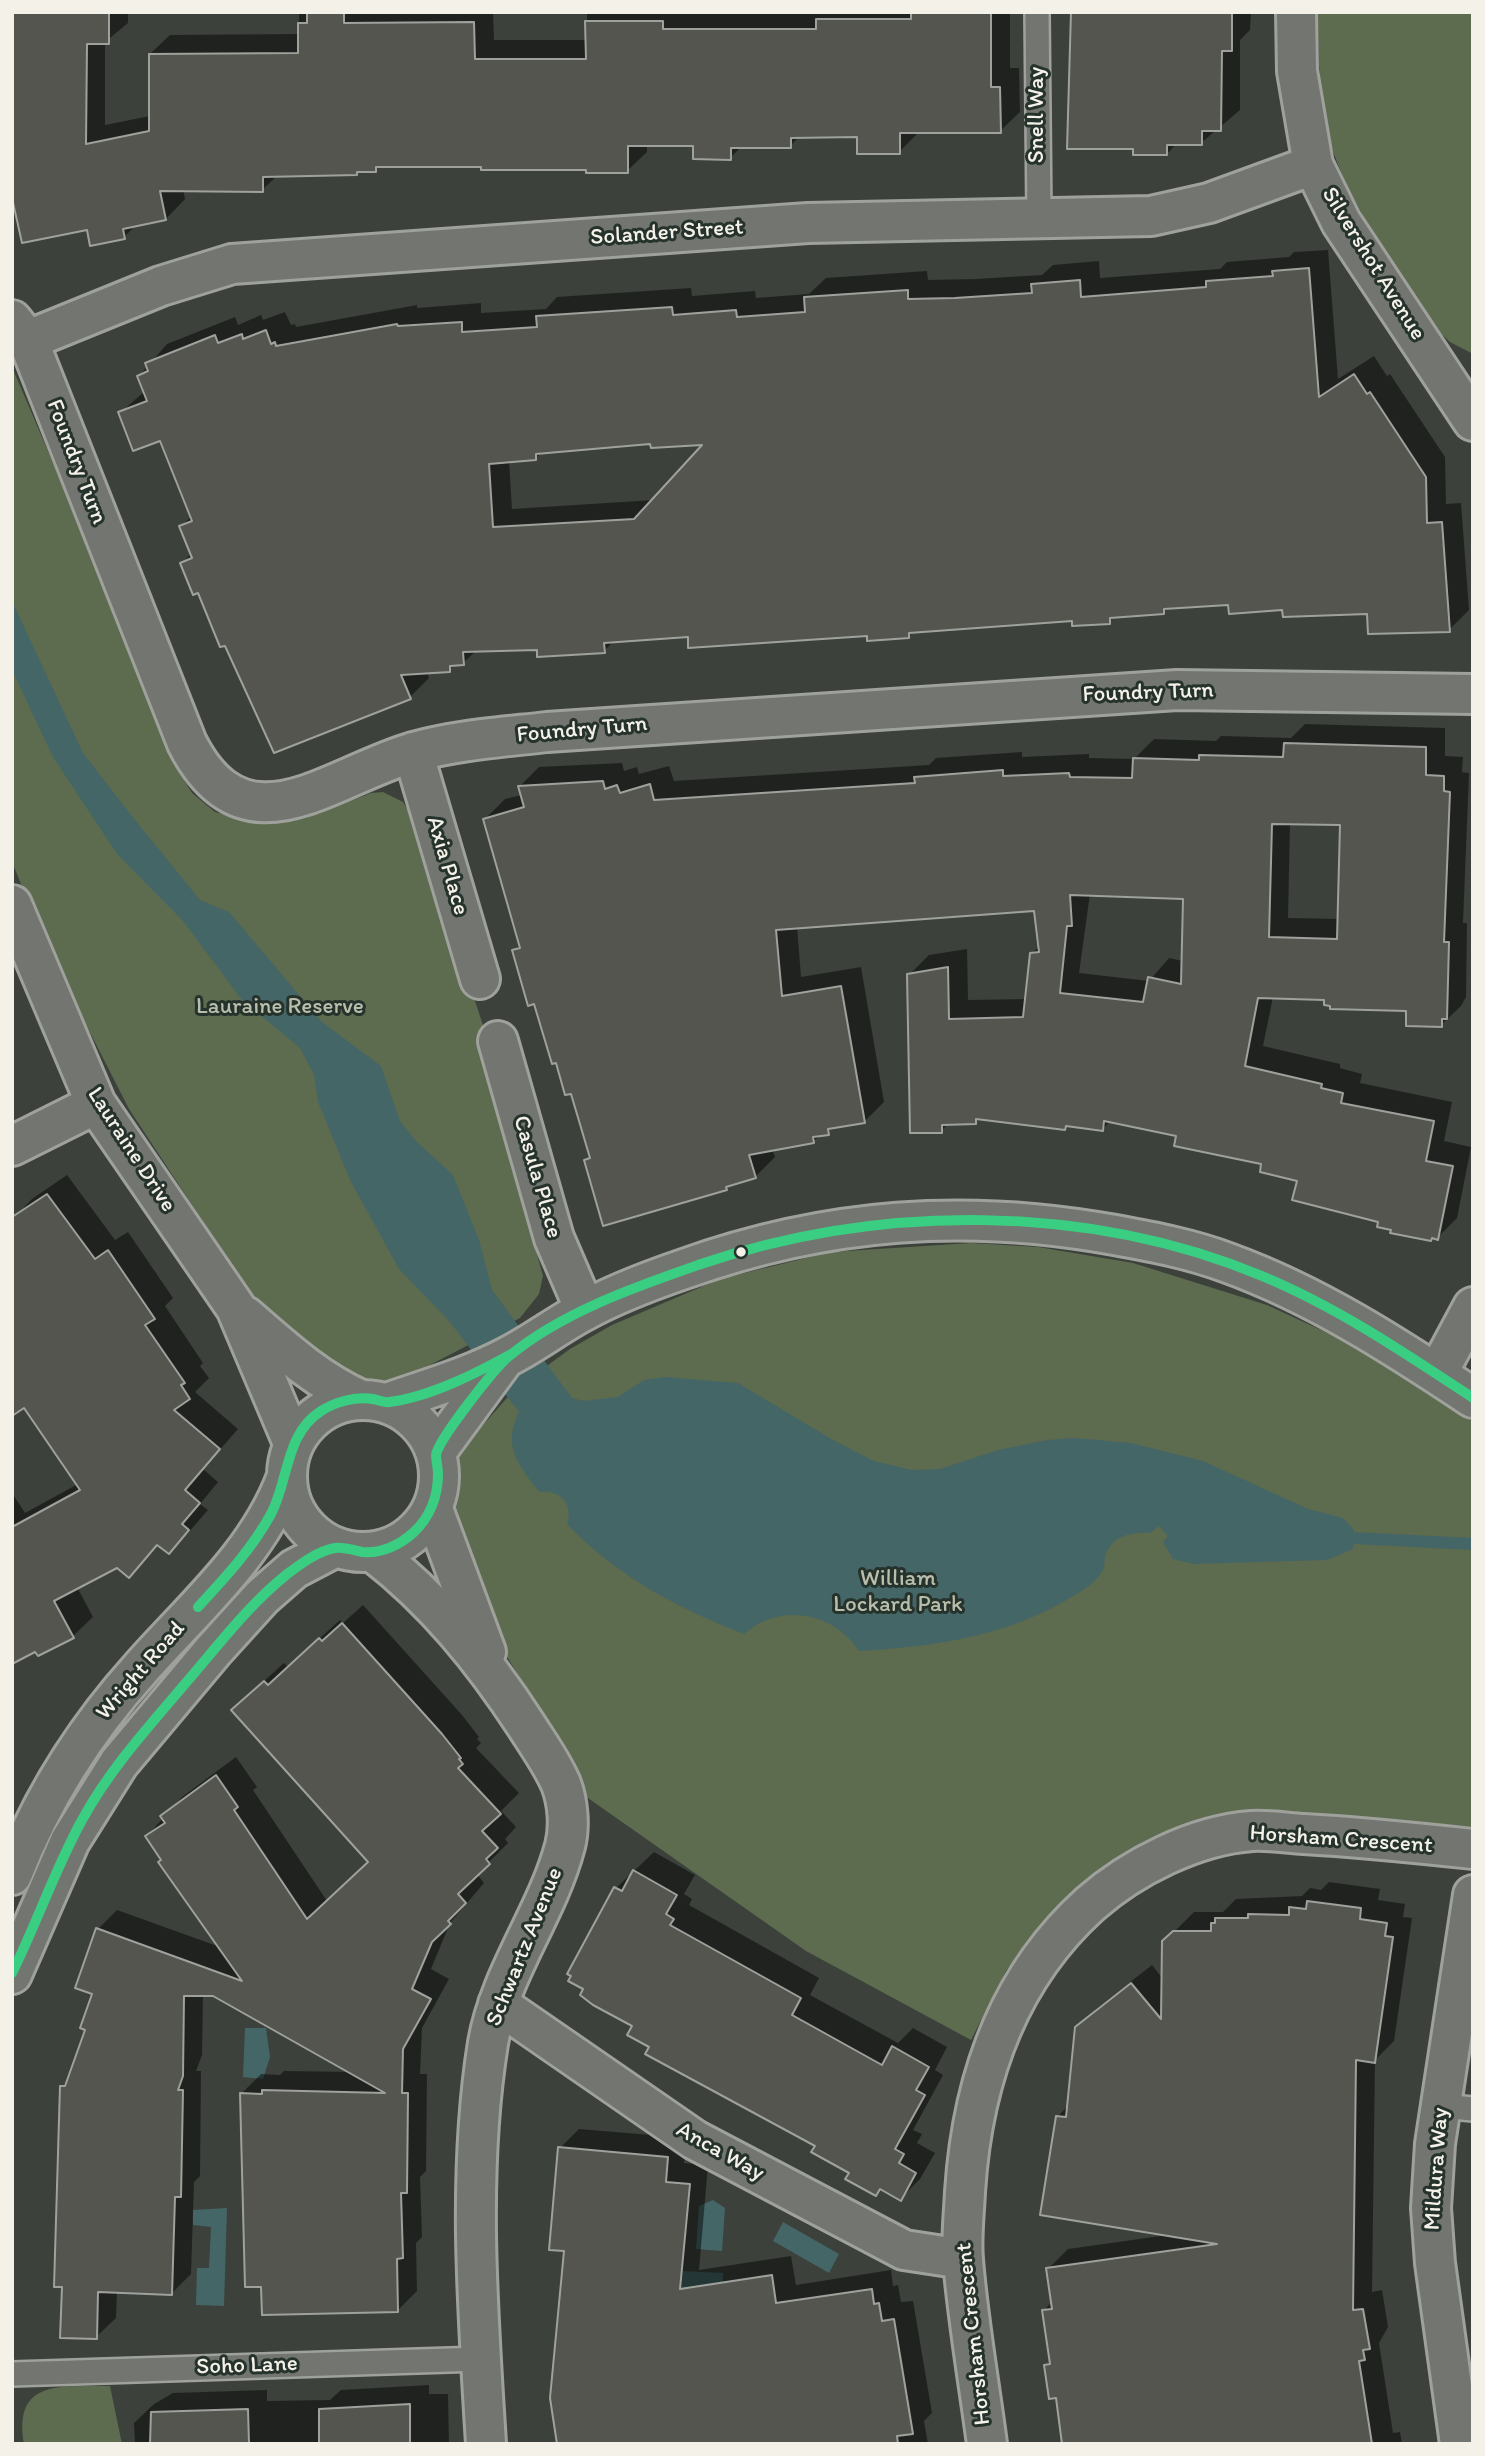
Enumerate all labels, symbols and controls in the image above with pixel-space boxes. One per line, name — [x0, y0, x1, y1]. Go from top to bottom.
street label: Snell Way — [1023, 67, 1051, 163]
street label: Silvershot Avenue — [1315, 182, 1431, 346]
street label: Solander Street — [589, 214, 745, 252]
street label: Foundry Turn — [40, 396, 112, 528]
street label: Foundry Turn — [1082, 677, 1214, 709]
street label: Foundry Turn — [515, 711, 649, 749]
street label: Axia Place — [420, 813, 474, 919]
park label: Lauraine Reserve — [196, 993, 364, 1021]
street label: Lauraine Drive — [80, 1082, 182, 1218]
street label: Casula Place — [506, 1113, 568, 1241]
unlabelled marker — [734, 1245, 748, 1259]
park label: William Lockard Park — [833, 1565, 963, 1619]
street label: Wright Road — [91, 1616, 191, 1726]
street label: Horsham Crescent — [1249, 1820, 1433, 1860]
street label: Schwartz Avenue — [481, 1864, 569, 2030]
street label: Mildura Way — [1419, 2107, 1455, 2231]
street label: Anca Way — [671, 2116, 769, 2188]
street label: Horsham Crescent — [951, 2241, 997, 2427]
street label: Soho Lane — [196, 2350, 298, 2382]

